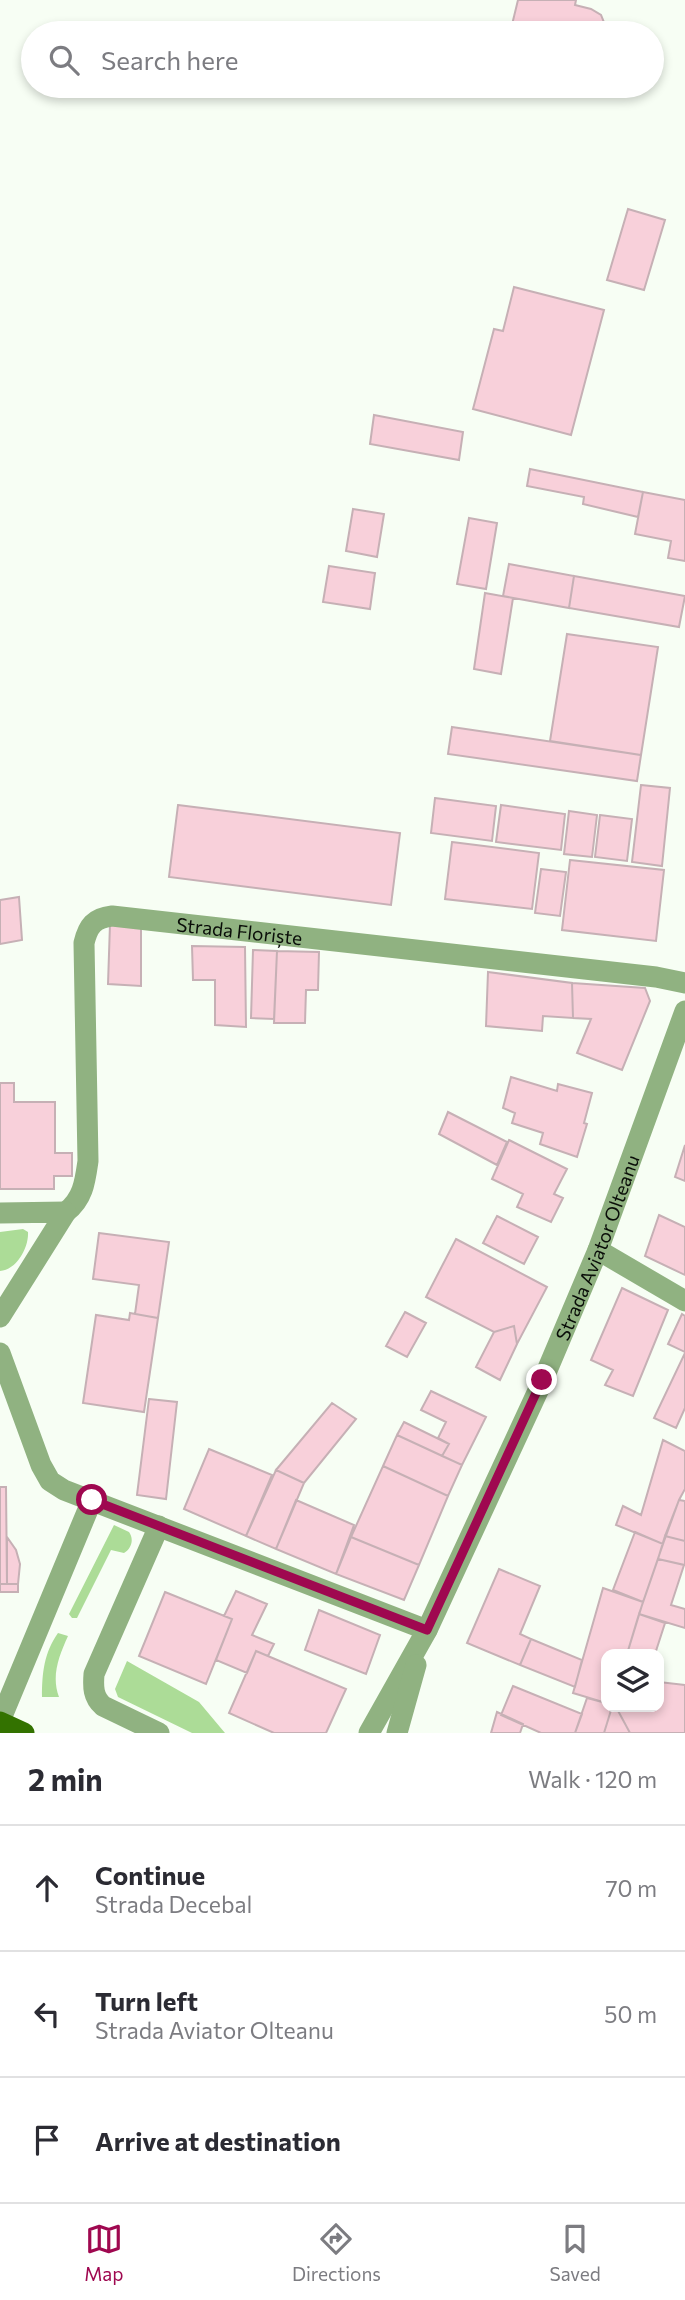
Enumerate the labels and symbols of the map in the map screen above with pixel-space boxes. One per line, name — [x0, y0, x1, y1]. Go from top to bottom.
street label: Strada Floriște — [175, 912, 304, 949]
street label: Strada Aviator Olteanu — [550, 1151, 643, 1344]
route end — [526, 1364, 557, 1395]
route start — [76, 1484, 107, 1515]

